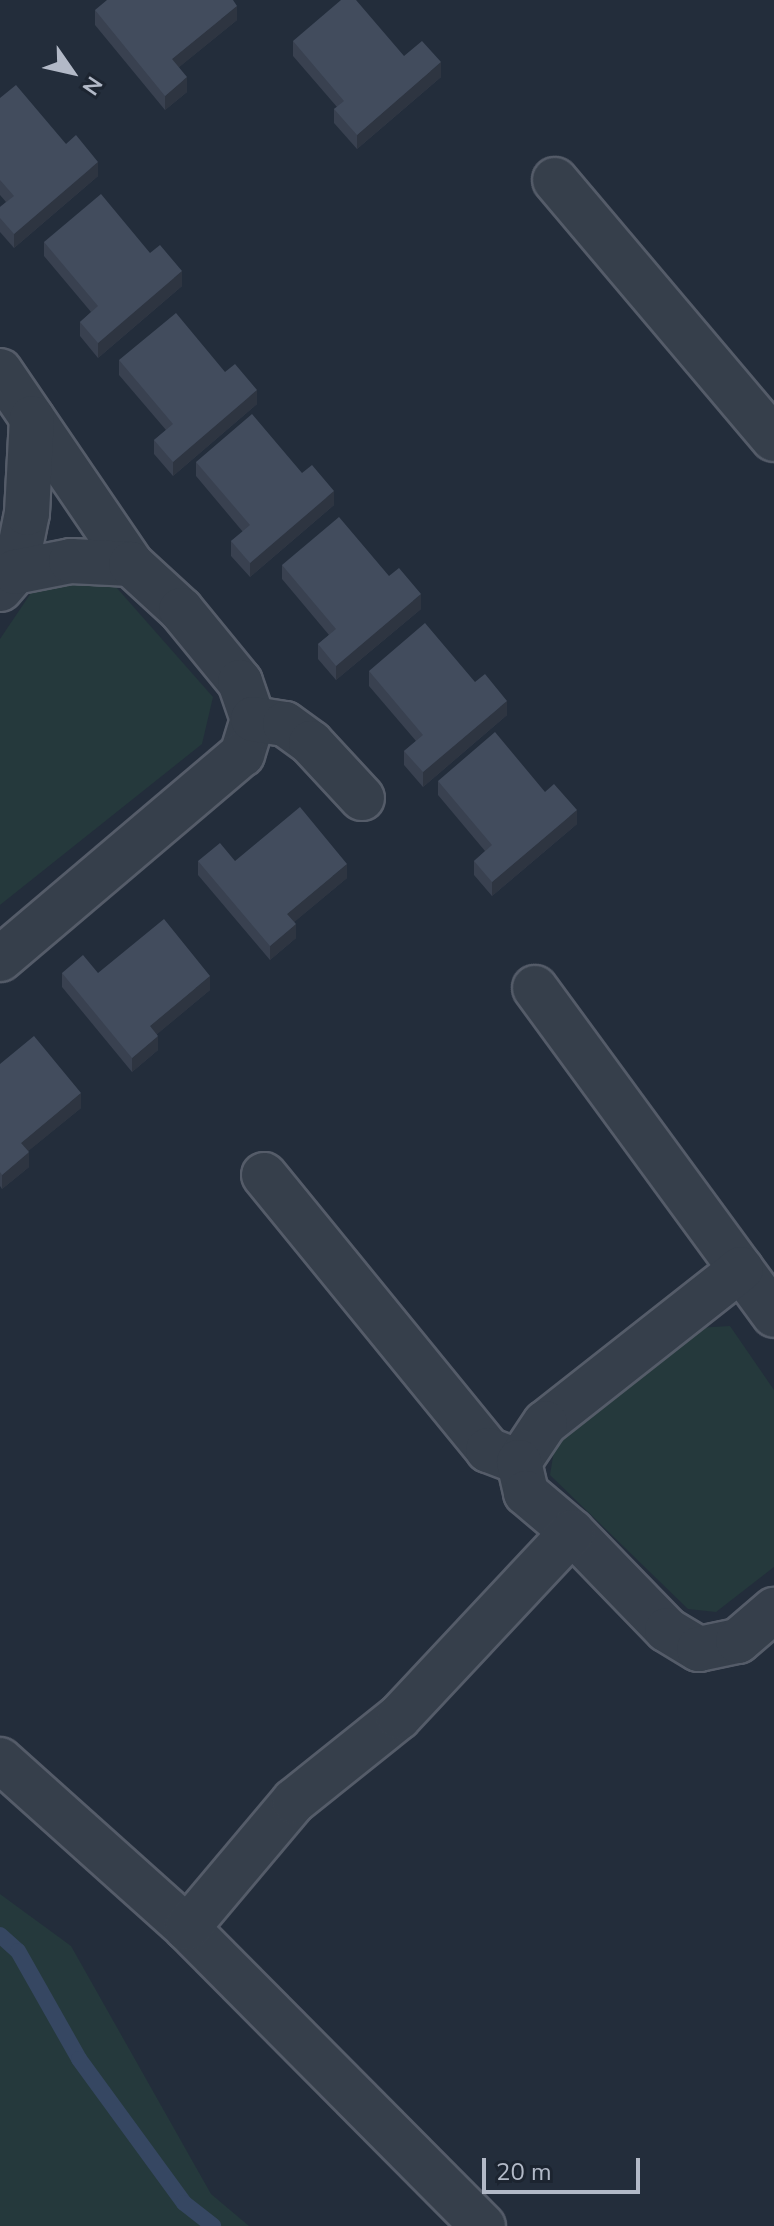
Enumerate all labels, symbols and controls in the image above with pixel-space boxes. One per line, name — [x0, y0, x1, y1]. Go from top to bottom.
north arrow — [32, 32, 112, 112]
text: N — [75, 70, 109, 101]
scale bar — [486, 2142, 644, 2192]
text: 20 m — [496, 2156, 552, 2188]

